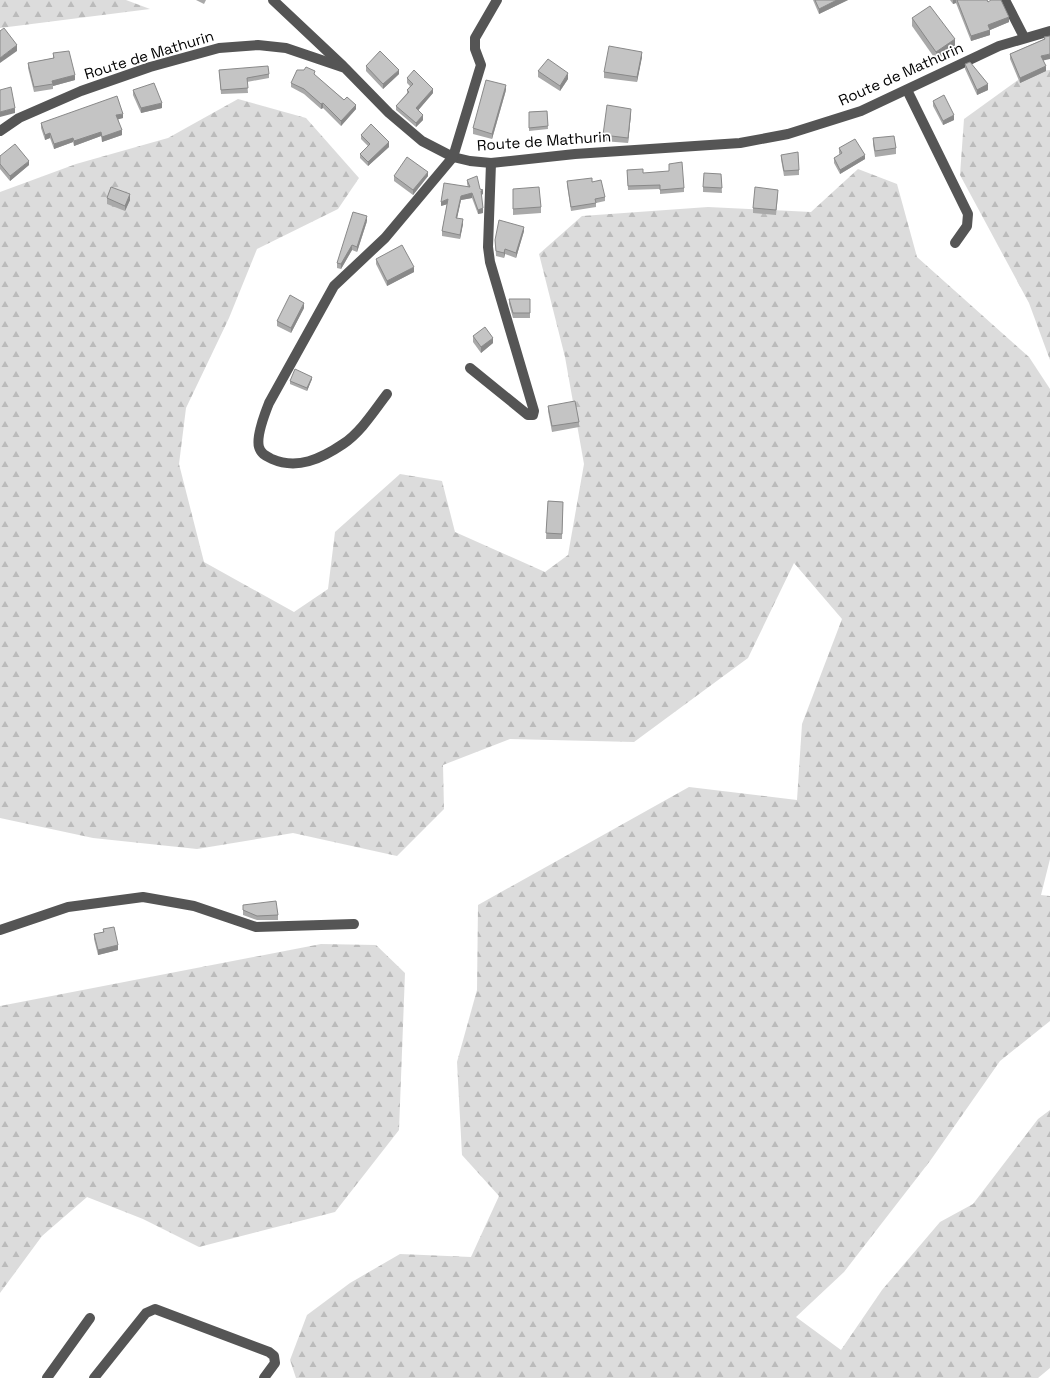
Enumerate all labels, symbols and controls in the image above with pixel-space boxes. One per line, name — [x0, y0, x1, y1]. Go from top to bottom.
street label: Route de Mathurin — [82, 26, 216, 83]
street label: Route de Mathurin — [836, 38, 966, 110]
street label: Route de Mathurin — [476, 126, 612, 155]

